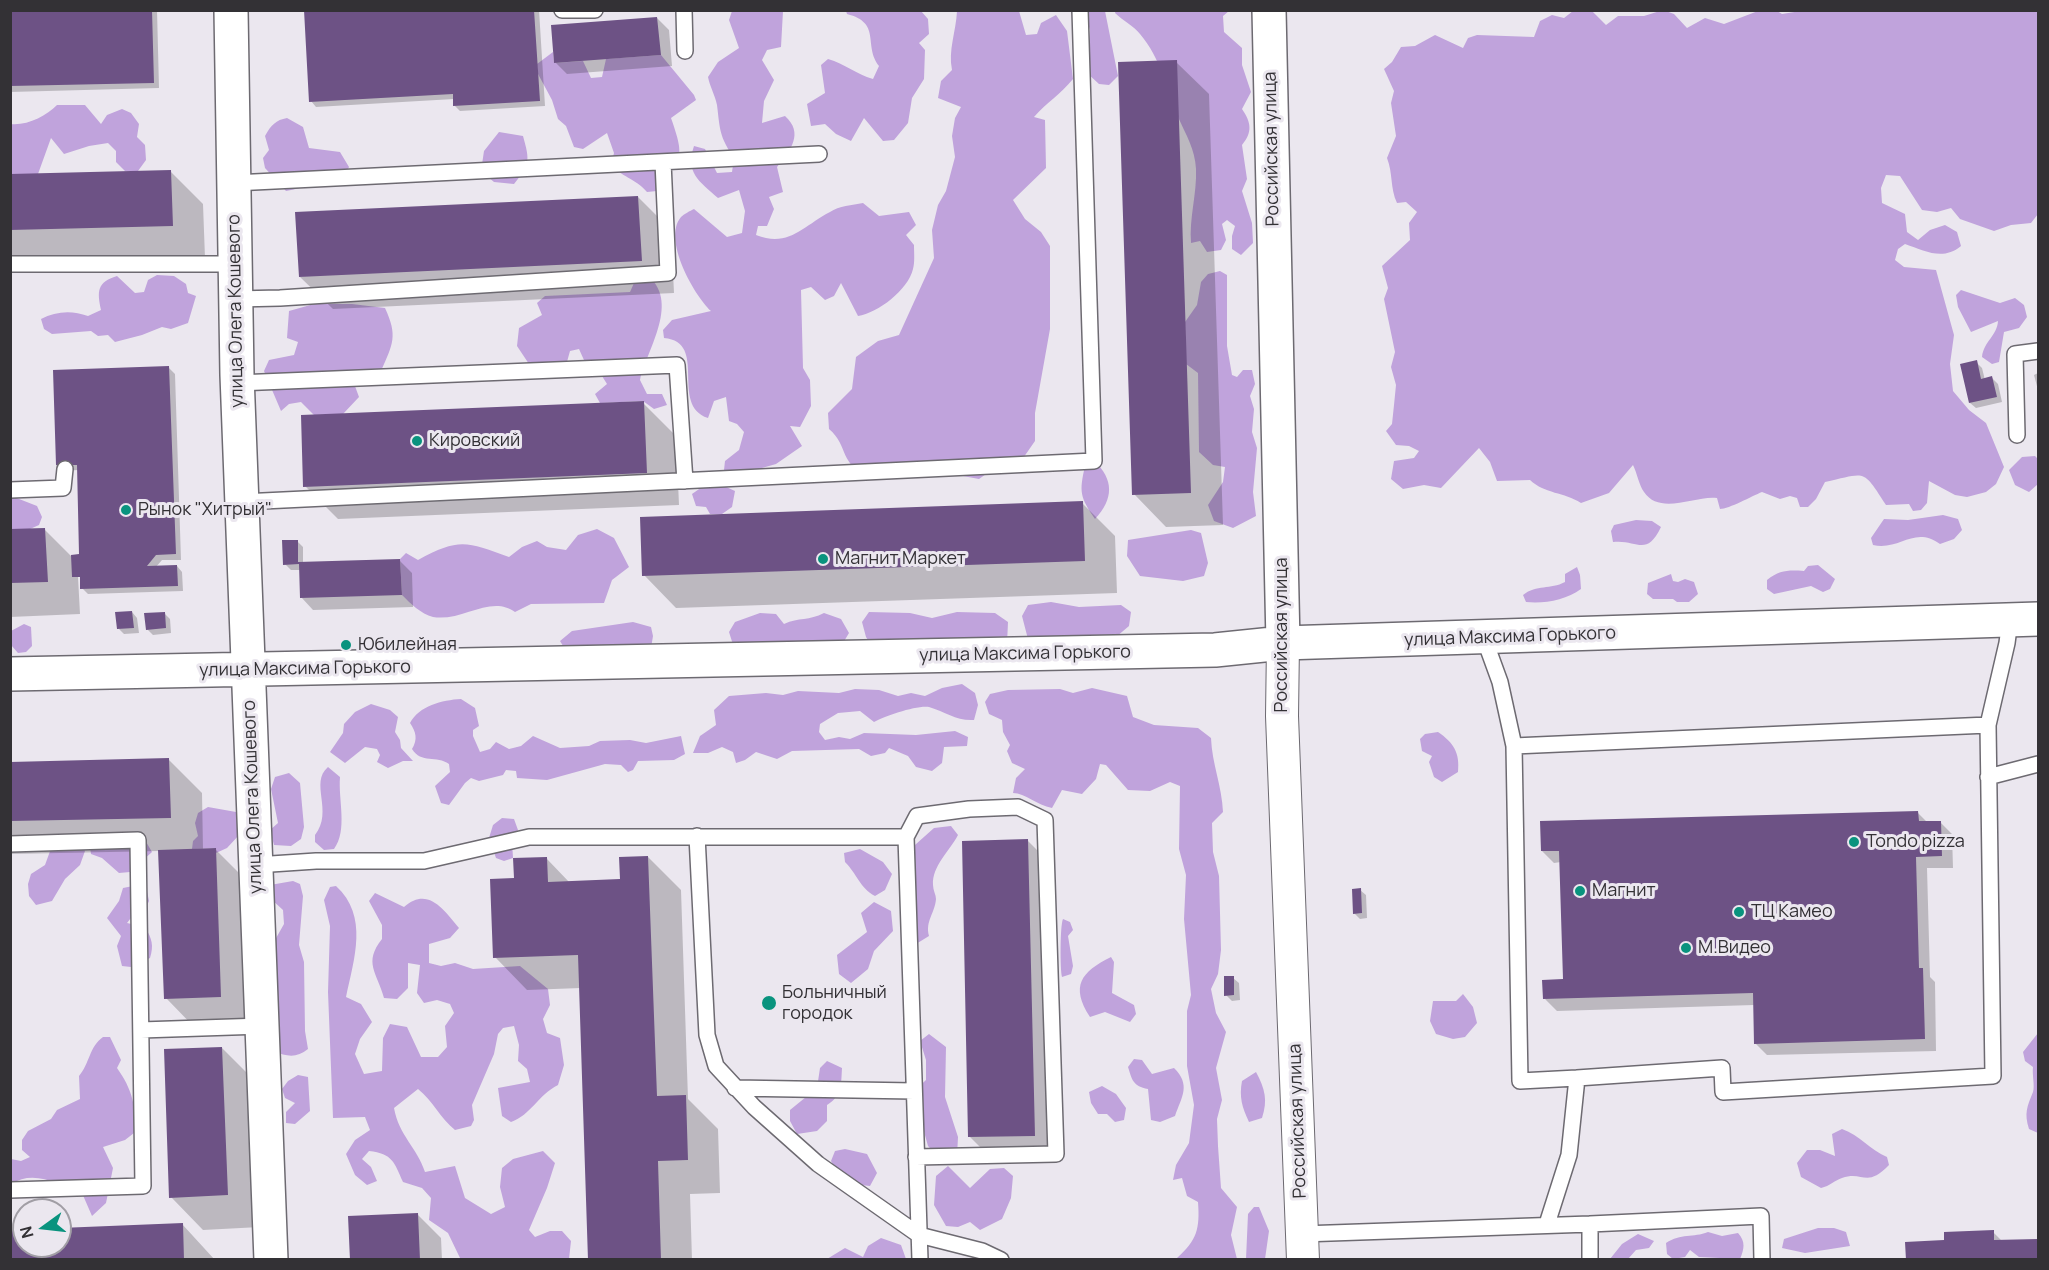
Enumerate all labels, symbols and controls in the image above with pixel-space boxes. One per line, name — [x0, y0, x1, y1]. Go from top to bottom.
street label: Российская улица — [1260, 71, 1284, 227]
street label: улица Олега Кошевого — [224, 214, 248, 408]
place label: Кировский — [429, 430, 520, 452]
marker: Кировский — [410, 434, 424, 448]
place label: Рынок "Хитрый" — [138, 499, 272, 521]
marker: Рынок "Хитрый" — [119, 503, 133, 517]
place label: Магнит Маркет — [835, 548, 966, 570]
marker: Магнит Маркет — [816, 552, 830, 566]
street label: Российская улица — [1271, 558, 1293, 712]
street label: улица Максима Горького — [1404, 623, 1616, 651]
place label: Юбилейная — [358, 634, 457, 656]
marker: Юбилейная — [339, 638, 353, 652]
street label: улица Максима Горького — [919, 641, 1131, 667]
street label: улица Максима Горького — [199, 656, 411, 682]
street label: улица Олега Кошевого — [239, 700, 267, 894]
place label: Tondo pizza — [1866, 831, 1965, 853]
marker: Tondo pizza — [1847, 835, 1861, 849]
place label: Магнит — [1592, 880, 1655, 902]
marker: Магнит — [1573, 884, 1587, 898]
place label: ТЦ Камео — [1751, 901, 1833, 923]
marker: ТЦ Камео — [1732, 905, 1746, 919]
place label: М.Видео — [1698, 937, 1771, 959]
marker: М.Видео — [1679, 941, 1693, 955]
place label: Больничный городок — [782, 982, 887, 1024]
marker: Больничный городок — [760, 994, 778, 1012]
street label: Российская улица — [1285, 1043, 1311, 1199]
north arrow — [12, 1198, 72, 1258]
text: N — [14, 1224, 39, 1241]

